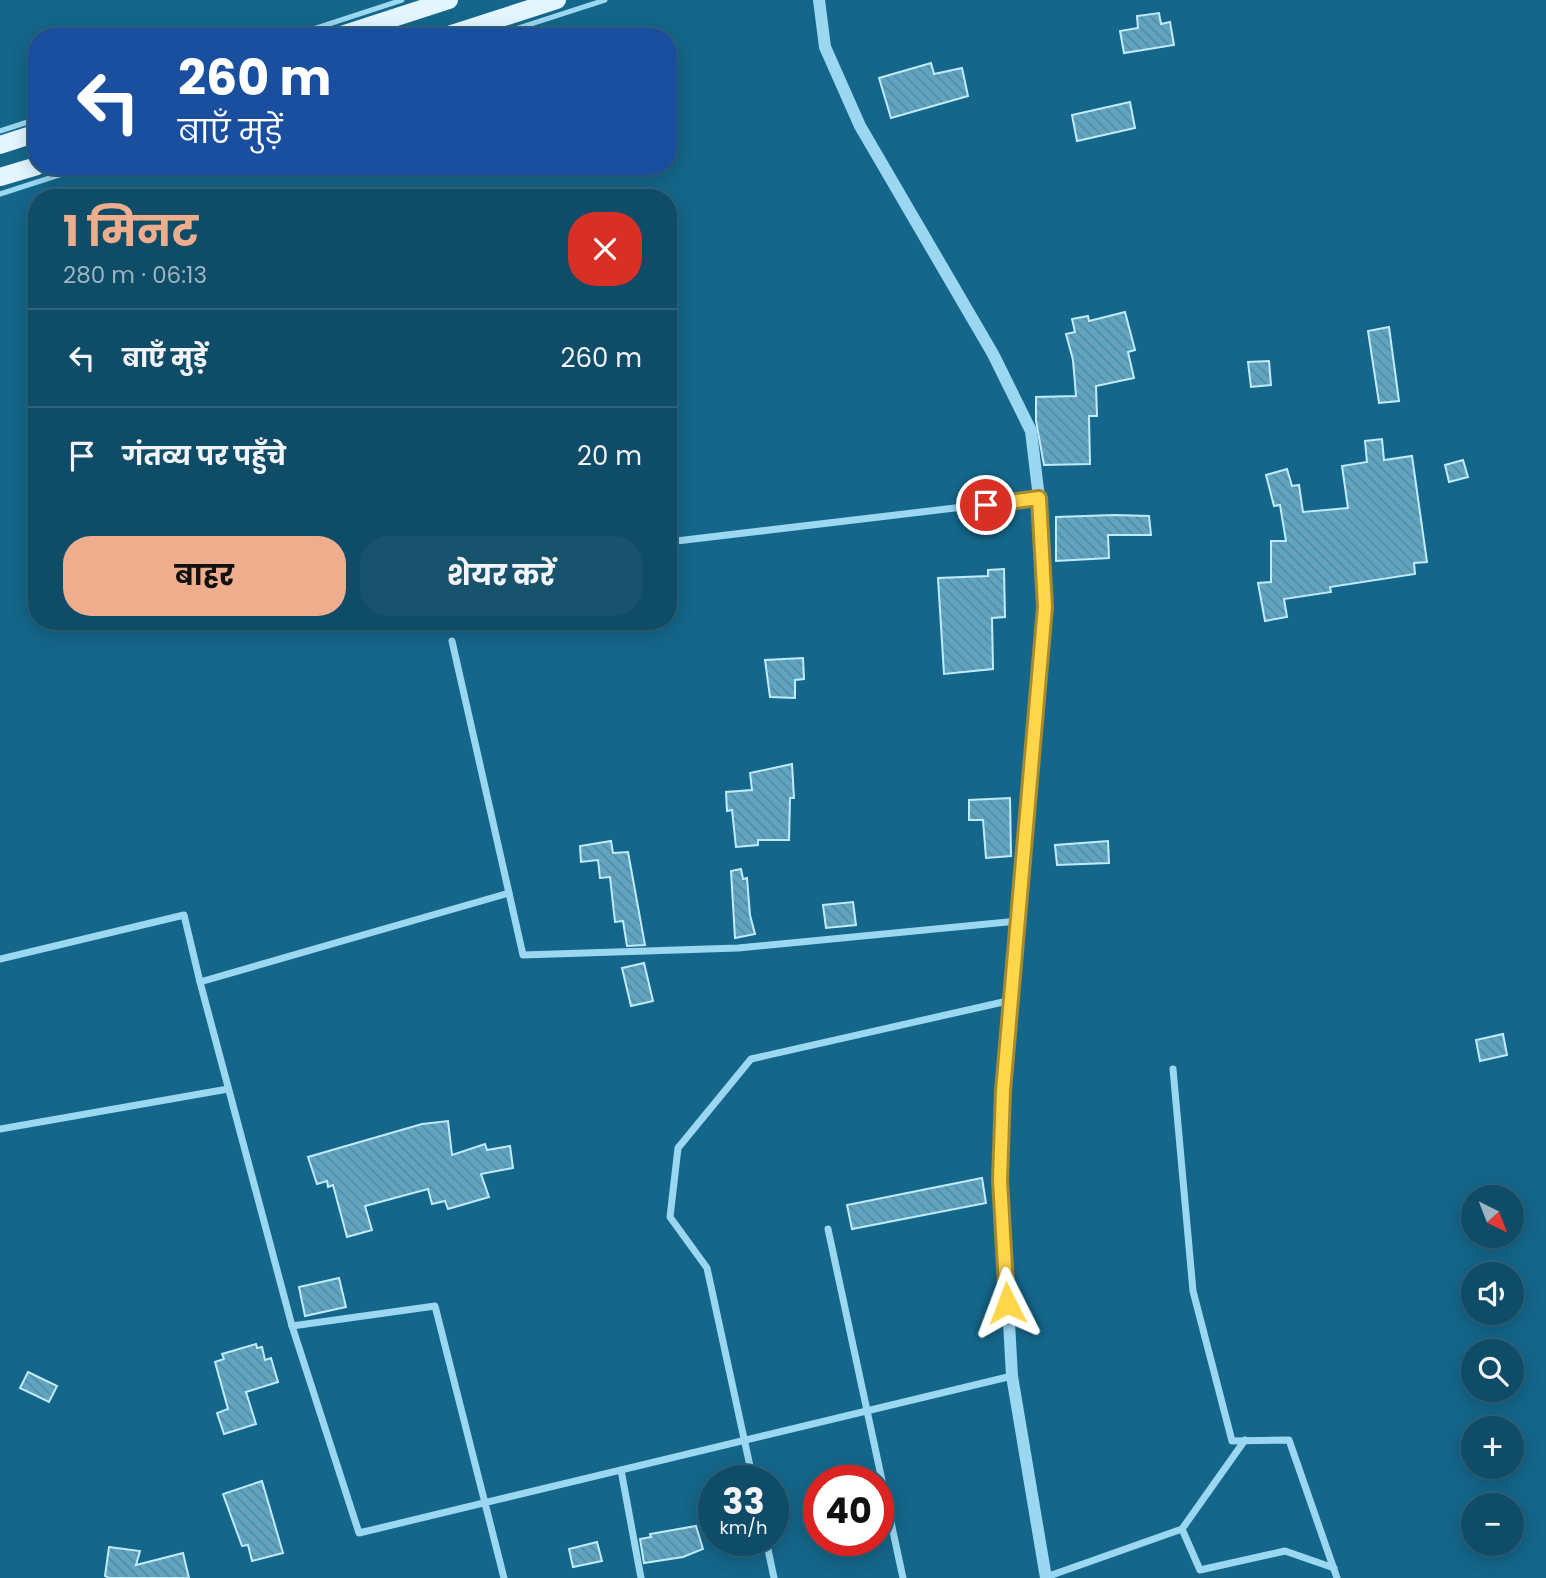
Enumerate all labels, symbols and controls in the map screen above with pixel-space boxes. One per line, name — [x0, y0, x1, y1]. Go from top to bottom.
text: 260 m — [178, 44, 331, 112]
icon: left — [63, 56, 154, 147]
text: बाएँ मुड़ें — [178, 109, 282, 154]
text: 1 मिनट — [63, 202, 198, 261]
button: close — [568, 212, 642, 286]
text: 280 m · 06:13 — [63, 259, 207, 291]
icon: left — [63, 339, 101, 377]
text: बाएँ मुड़ें — [122, 340, 207, 376]
text: 260 m — [560, 340, 642, 376]
icon: arrive — [63, 437, 101, 475]
text: गंतव्य पर पहुँचे — [122, 438, 286, 474]
text: 20 m — [577, 438, 642, 474]
pin — [956, 475, 1016, 535]
icon: arrive — [967, 486, 1005, 524]
button: बाहर — [63, 536, 346, 616]
button: शेयर करें — [360, 536, 642, 616]
north arrow — [1461, 1185, 1524, 1248]
map controls — [1461, 1185, 1524, 1556]
button: sound — [1461, 1262, 1524, 1325]
position arrow — [970, 1266, 1044, 1340]
button: search — [1461, 1339, 1524, 1402]
button: + — [1461, 1416, 1524, 1479]
speed limit sign: 40 — [803, 1465, 894, 1556]
text: 33 — [722, 1477, 765, 1526]
button: − — [1461, 1493, 1524, 1556]
text: km/h — [720, 1515, 767, 1540]

